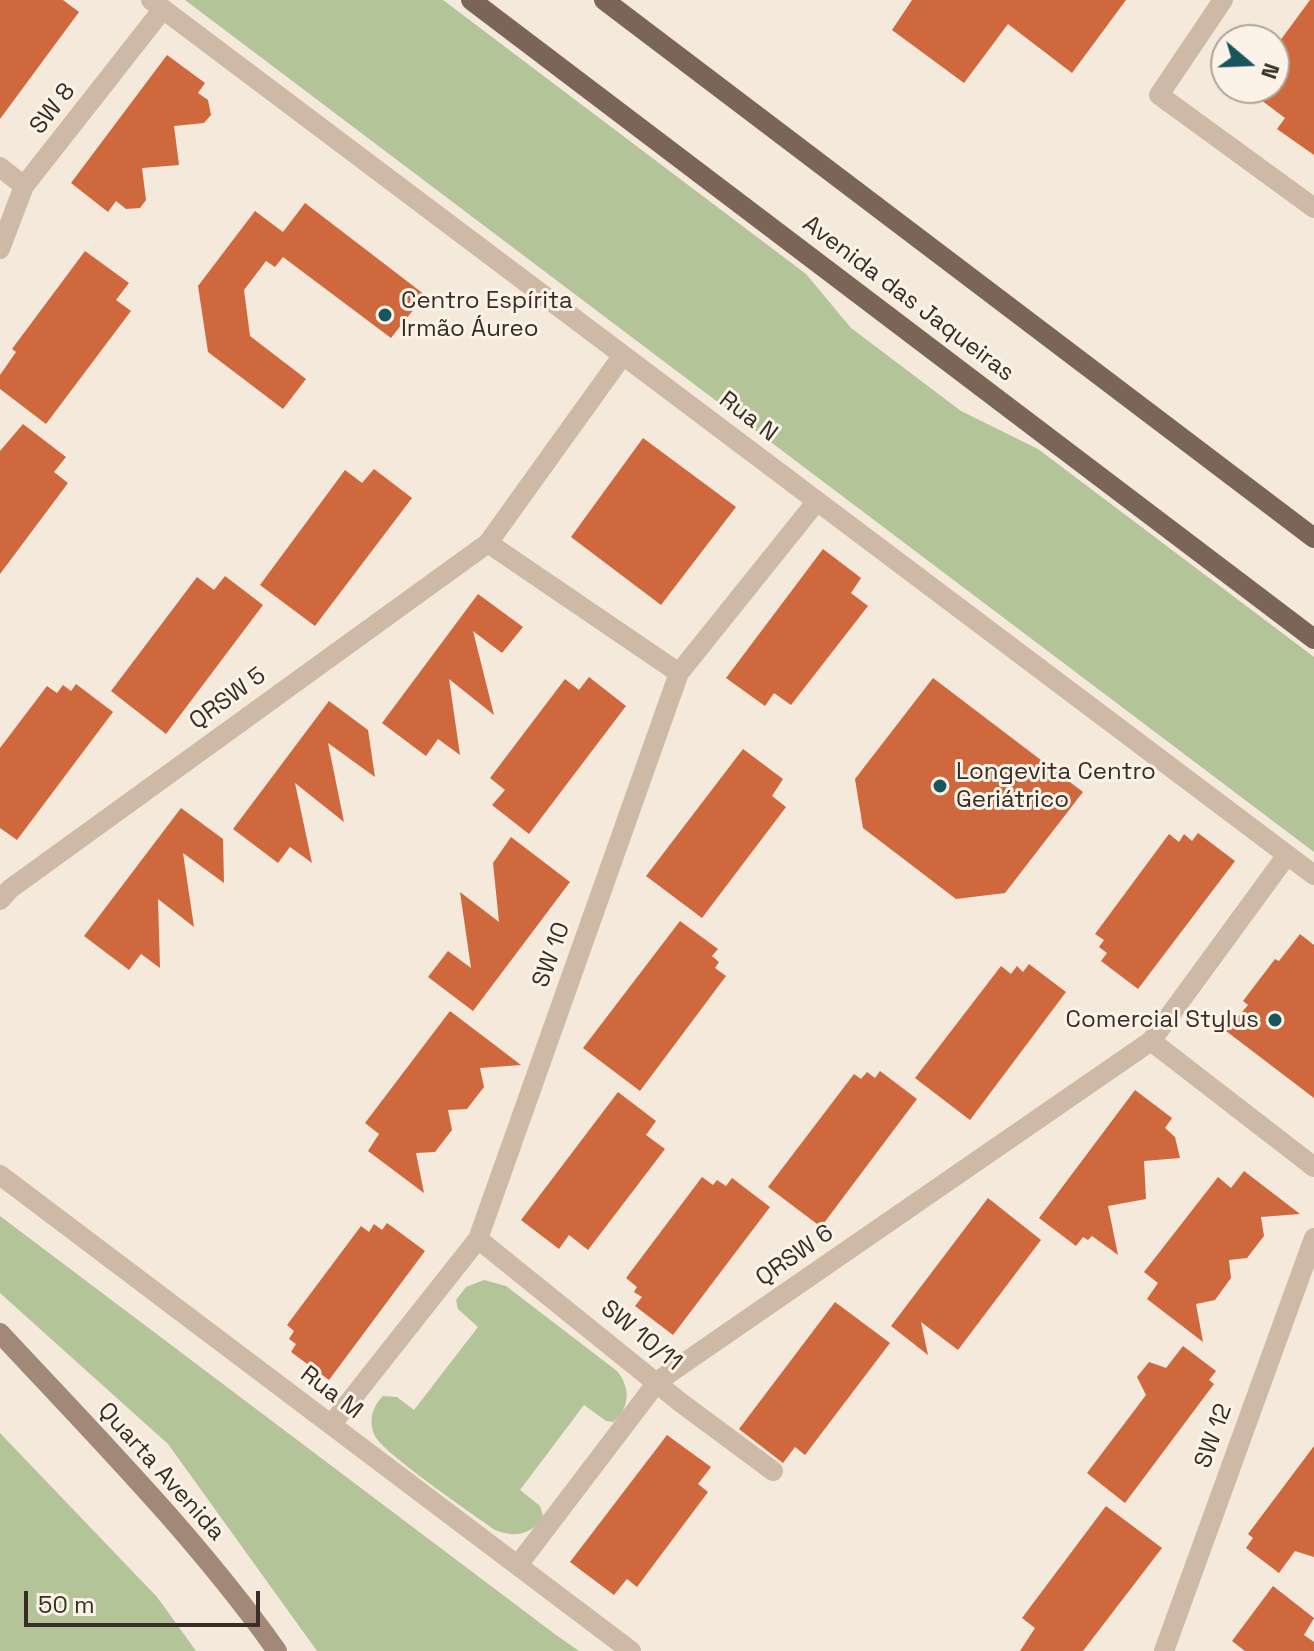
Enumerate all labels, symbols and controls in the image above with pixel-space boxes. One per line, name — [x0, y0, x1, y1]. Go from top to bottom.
north arrow — [1210, 24, 1290, 104]
text: N — [1255, 60, 1286, 83]
street label: SW 8 — [24, 78, 82, 140]
street label: Avenida das Jaqueiras — [796, 210, 1020, 388]
place label: Centro Espírita Irmão Áureo — [401, 287, 573, 343]
marker: Centro Espírita Irmão Áureo — [376, 306, 394, 324]
street label: Rua N — [713, 386, 783, 448]
street label: QRSW 5 — [184, 662, 272, 736]
place label: Longevita Centro Geriátrico — [956, 758, 1156, 814]
marker: Longevita Centro Geriátrico — [931, 777, 949, 795]
street label: SW 10 — [527, 918, 577, 992]
place label: Comercial Stylus — [1066, 1006, 1259, 1034]
marker: Comercial Stylus — [1266, 1011, 1284, 1029]
street label: QRSW 6 — [751, 1219, 839, 1293]
street label: SW 10/11 — [595, 1295, 687, 1377]
street label: Rua M — [294, 1360, 368, 1426]
street label: Quarta Avenida — [92, 1397, 230, 1547]
street label: SW 12 — [1189, 1400, 1239, 1472]
scale bar — [28, 1575, 264, 1625]
text: 50 m — [38, 1589, 95, 1620]

